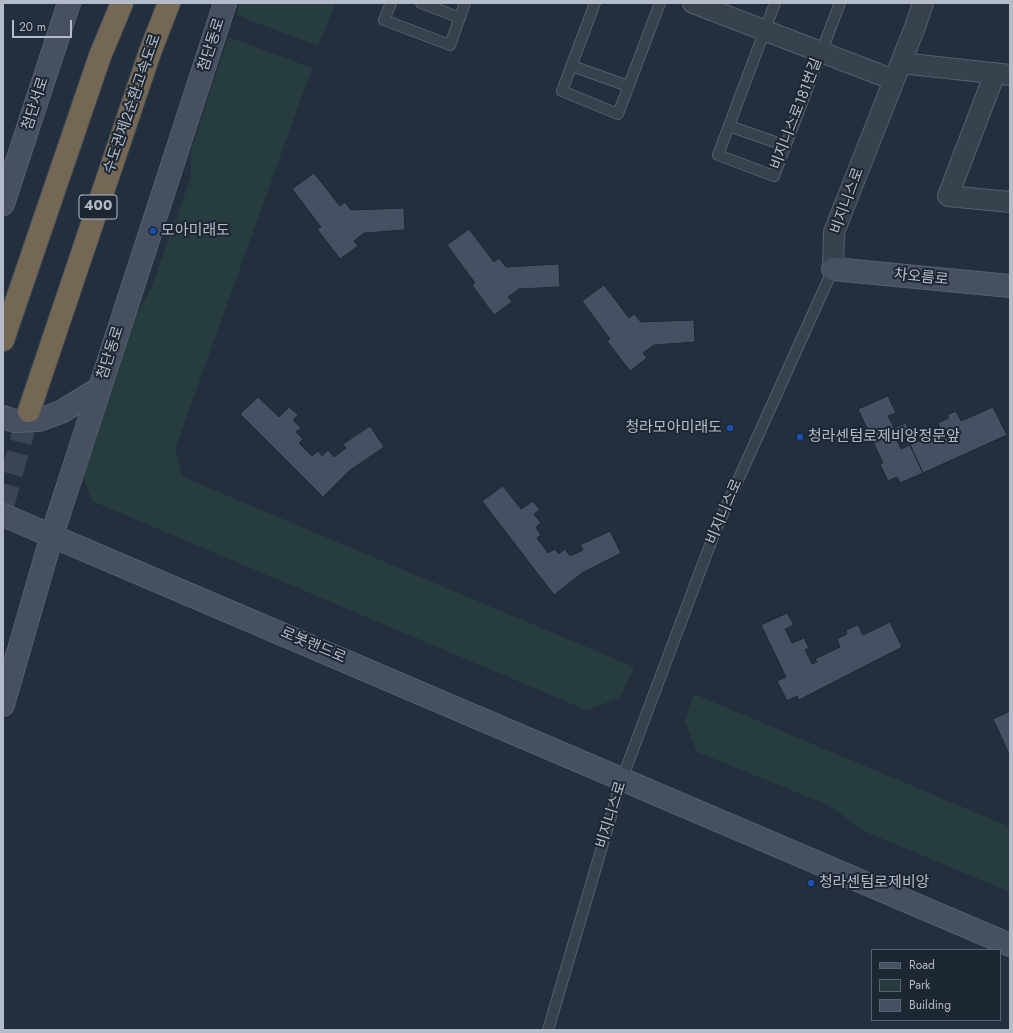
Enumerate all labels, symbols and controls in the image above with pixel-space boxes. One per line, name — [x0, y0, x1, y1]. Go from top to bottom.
scale bar — [14, 12, 74, 38]
street label: 첨단동로 — [195, 16, 229, 74]
text: 20 m — [19, 18, 46, 36]
street label: 수도권제2순환고속도로 — [101, 32, 165, 176]
street label: 비지니스로181번길 — [767, 56, 827, 172]
street label: 첨단서로 — [19, 75, 53, 133]
street label: 비지니스로 — [828, 166, 868, 236]
road number: 400 — [79, 195, 117, 219]
place label: 모아미래도 — [161, 222, 230, 240]
marker: 모아미래도 — [148, 226, 158, 236]
street label: 차오름로 — [893, 266, 949, 290]
street label: 첨단동로 — [94, 324, 128, 382]
place label: 청라모아미래도 — [625, 419, 722, 437]
marker: 청라모아미래도 — [725, 423, 735, 433]
place label: 청라센텀로제비앙정문앞 — [808, 428, 960, 446]
marker: 청라센텀로제비앙정문앞 — [795, 432, 805, 442]
street label: 비지니스로 — [703, 477, 747, 547]
street label: 로봇랜드로 — [278, 624, 348, 668]
street label: 비지니스로 — [593, 779, 631, 851]
place label: 청라센텀로제비앙 — [819, 874, 929, 892]
marker: 청라센텀로제비앙 — [806, 878, 816, 888]
legend — [871, 949, 1001, 1021]
text: Road — [909, 956, 935, 974]
text: Park — [909, 976, 930, 994]
text: Building — [909, 996, 951, 1014]

